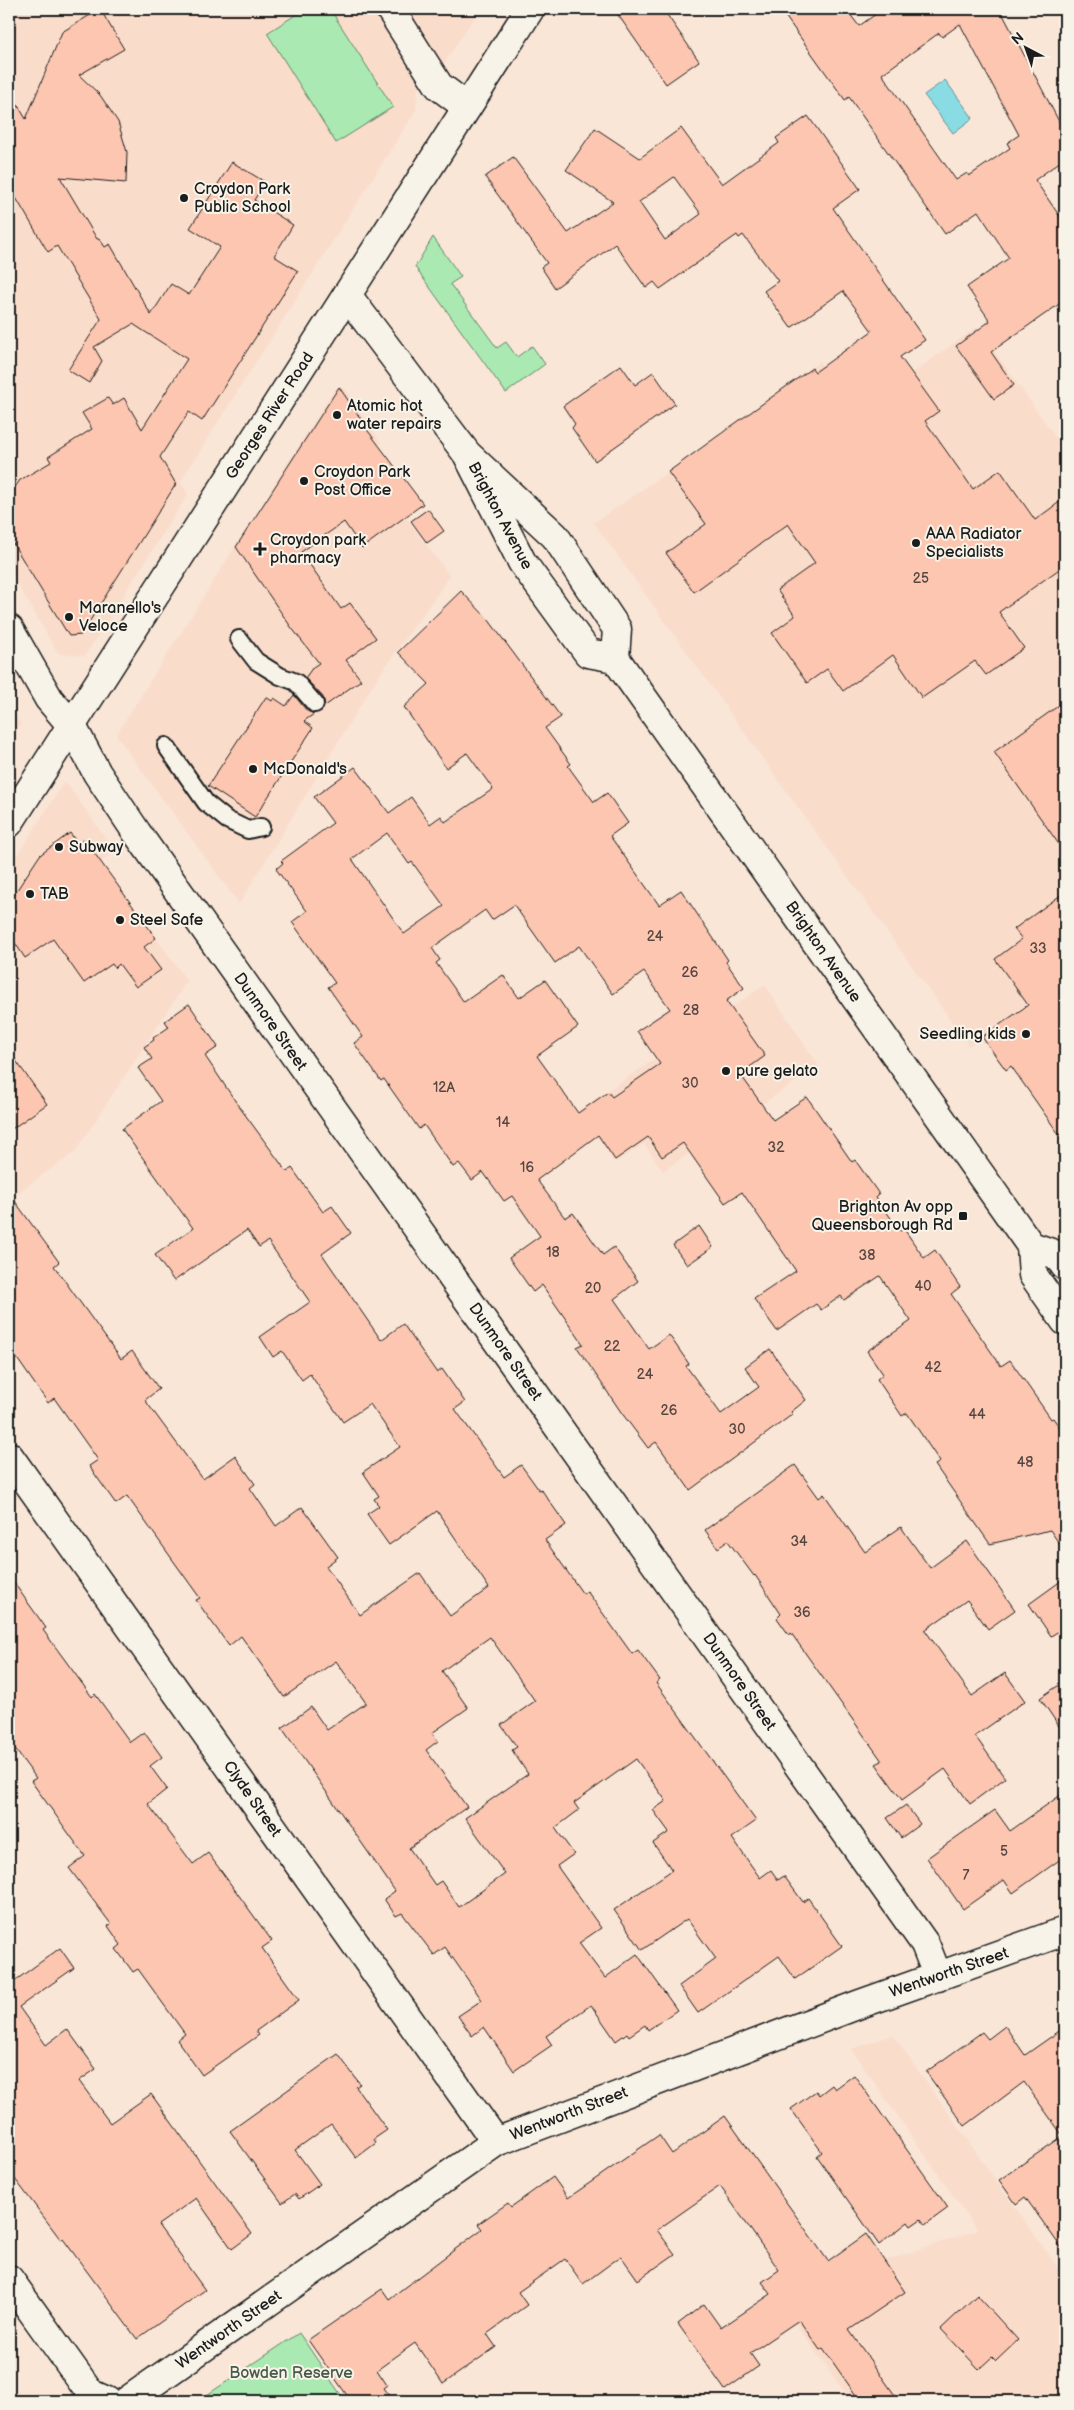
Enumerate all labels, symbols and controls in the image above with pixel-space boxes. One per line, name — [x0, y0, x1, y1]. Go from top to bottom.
north arrow — [1002, 22, 1052, 72]
text: N — [1008, 29, 1027, 48]
place label: Croydon Park Public School — [194, 180, 291, 217]
marker: Croydon Park Public School — [178, 192, 190, 204]
street label: Georges River Road — [222, 349, 318, 483]
place label: Atomic hot water repairs — [347, 397, 441, 434]
marker: Atomic hot water repairs — [331, 409, 343, 421]
street label: Brighton Avenue — [464, 459, 537, 573]
place label: Croydon Park Post Office — [314, 463, 410, 500]
marker: Croydon Park Post Office — [298, 475, 310, 487]
place label: AAA Radiator Specialists — [926, 525, 1022, 562]
place label: Croydon park pharmacy — [270, 531, 366, 568]
marker: AAA Radiator Specialists — [910, 537, 922, 549]
marker: Croydon park pharmacy — [254, 543, 266, 555]
house number: 25 — [913, 570, 929, 587]
place label: Maranello's Veloce — [79, 599, 161, 636]
marker: Maranello's Veloce — [63, 611, 75, 623]
place label: McDonald's — [263, 760, 347, 779]
marker: McDonald's — [247, 763, 259, 775]
place label: Subway — [69, 838, 124, 857]
marker: Subway — [53, 841, 65, 853]
place label: TAB — [40, 885, 69, 904]
marker: TAB — [24, 888, 36, 900]
street label: Brighton Avenue — [781, 898, 865, 1007]
place label: Steel Safe — [130, 911, 204, 930]
marker: Steel Safe — [114, 914, 126, 926]
house number: 24 — [647, 928, 664, 945]
house number: 33 — [1029, 940, 1047, 957]
house number: 26 — [682, 964, 699, 981]
street label: Dunmore Street — [229, 970, 311, 1075]
house number: 28 — [683, 1002, 699, 1019]
place label: Seedling kids — [920, 1025, 1016, 1044]
marker: Seedling kids — [1020, 1028, 1032, 1040]
place label: pure gelato — [736, 1062, 818, 1081]
marker: pure gelato — [720, 1065, 732, 1077]
house number: 30 — [682, 1075, 698, 1092]
house number: 12A — [433, 1079, 456, 1096]
house number: 14 — [496, 1114, 510, 1131]
house number: 32 — [768, 1139, 785, 1156]
house number: 16 — [520, 1159, 534, 1176]
place label: Brighton Av opp Queensborough Rd — [811, 1198, 953, 1235]
marker: Brighton Av opp Queensborough Rd — [957, 1210, 969, 1222]
house number: 18 — [546, 1244, 560, 1261]
house number: 38 — [859, 1247, 875, 1264]
house number: 40 — [915, 1278, 931, 1295]
house number: 20 — [585, 1280, 601, 1297]
street label: Dunmore Street — [464, 1300, 546, 1405]
house number: 22 — [604, 1338, 621, 1355]
house number: 42 — [925, 1359, 942, 1376]
house number: 24 — [637, 1366, 654, 1383]
house number: 26 — [661, 1402, 678, 1419]
house number: 44 — [968, 1406, 986, 1423]
house number: 30 — [729, 1421, 745, 1438]
house number: 48 — [1017, 1454, 1033, 1471]
house number: 34 — [790, 1533, 808, 1550]
house number: 36 — [793, 1604, 811, 1621]
street label: Dunmore Street — [698, 1630, 780, 1735]
street label: Clyde Street — [219, 1757, 285, 1841]
house number: 5 — [1000, 1843, 1008, 1860]
house number: 7 — [963, 1867, 970, 1884]
street label: Wentworth Street — [887, 1944, 1011, 2002]
street label: Wentworth Street — [507, 2083, 631, 2145]
street label: Wentworth Street — [173, 2286, 285, 2373]
park label: Bowden Reserve — [229, 2364, 353, 2383]

